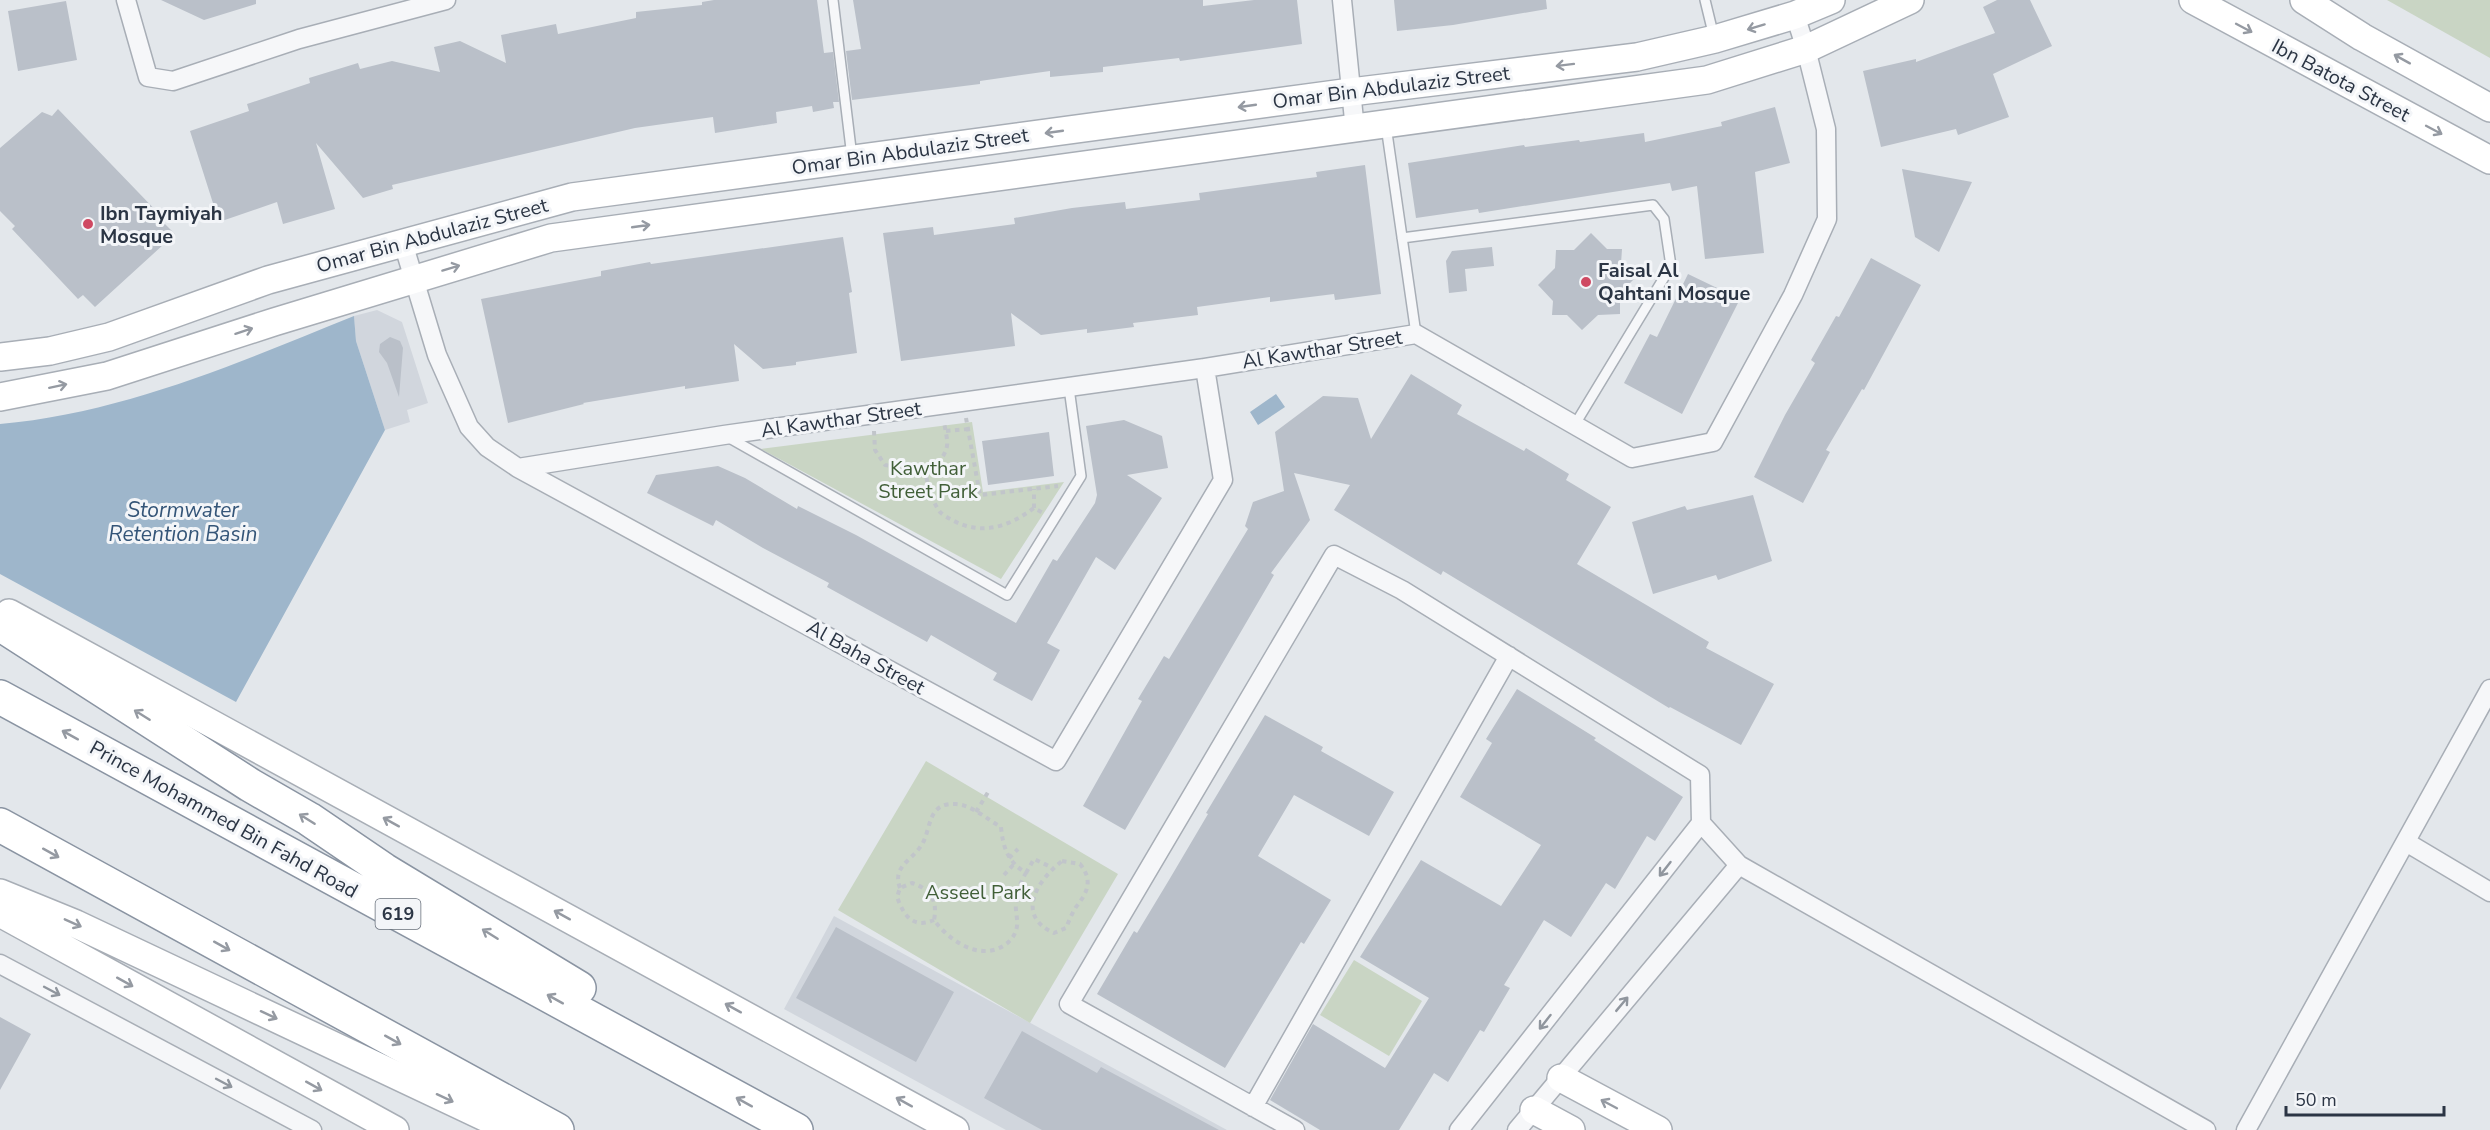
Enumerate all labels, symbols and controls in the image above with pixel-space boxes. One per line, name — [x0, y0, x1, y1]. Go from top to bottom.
one-way arrow — [1747, 22, 1766, 33]
one-way arrow — [2235, 22, 2252, 34]
street label: Ibn Batota Street — [2267, 33, 2415, 129]
one-way arrow — [2394, 53, 2411, 65]
street label: Omar Bin Abdulaziz Street — [1271, 59, 1512, 115]
one-way arrow — [1556, 60, 1576, 71]
one-way arrow — [1237, 100, 1257, 111]
street label: Omar Bin Abdulaziz Street — [790, 121, 1031, 181]
one-way arrow — [2425, 125, 2443, 136]
one-way arrow — [1044, 126, 1064, 137]
street label: Omar Bin Abdulaziz Street — [313, 191, 552, 279]
place label: Ibn Taymiyah Mosque — [100, 200, 223, 250]
marker: Ibn Taymiyah Mosque — [81, 217, 95, 231]
one-way arrow — [630, 220, 650, 231]
place label: Faisal Al Qahtani Mosque — [1598, 257, 1750, 307]
one-way arrow — [441, 262, 460, 273]
marker: Faisal Al Qahtani Mosque — [1579, 275, 1593, 289]
street label: Al Kawthar Street — [1240, 323, 1405, 375]
one-way arrow — [234, 325, 253, 336]
one-way arrow — [48, 380, 67, 392]
street label: Al Kawthar Street — [759, 395, 924, 444]
park label: Kawthar Street Park — [878, 455, 979, 505]
water label: Stormwater Retention Basin — [109, 496, 257, 548]
street label: Al Baha Street — [802, 614, 931, 702]
one-way arrow — [134, 709, 151, 721]
one-way arrow — [61, 729, 79, 740]
street label: Prince Mohammed Bin Fahd Road — [85, 734, 363, 905]
one-way arrow — [299, 812, 316, 824]
one-way arrow — [382, 815, 399, 827]
one-way arrow — [42, 848, 60, 859]
one-way arrow — [1659, 860, 1672, 876]
park label: Asseel Park — [925, 879, 1032, 906]
road number: 619 — [376, 899, 420, 929]
one-way arrow — [553, 909, 571, 920]
one-way arrow — [64, 918, 82, 930]
one-way arrow — [482, 927, 499, 939]
one-way arrow — [213, 941, 231, 952]
one-way arrow — [116, 976, 133, 988]
one-way arrow — [42, 986, 60, 997]
one-way arrow — [546, 993, 564, 1004]
one-way arrow — [1615, 997, 1629, 1012]
one-way arrow — [725, 1002, 742, 1014]
one-way arrow — [260, 1009, 278, 1021]
one-way arrow — [1538, 1014, 1551, 1030]
one-way arrow — [384, 1035, 402, 1046]
one-way arrow — [214, 1078, 232, 1089]
scale bar — [2286, 1079, 2444, 1117]
one-way arrow — [305, 1080, 322, 1092]
text: 50 m — [2295, 1088, 2337, 1112]
one-way arrow — [436, 1093, 454, 1105]
one-way arrow — [736, 1096, 754, 1107]
one-way arrow — [896, 1096, 913, 1108]
one-way arrow — [1601, 1098, 1618, 1110]

